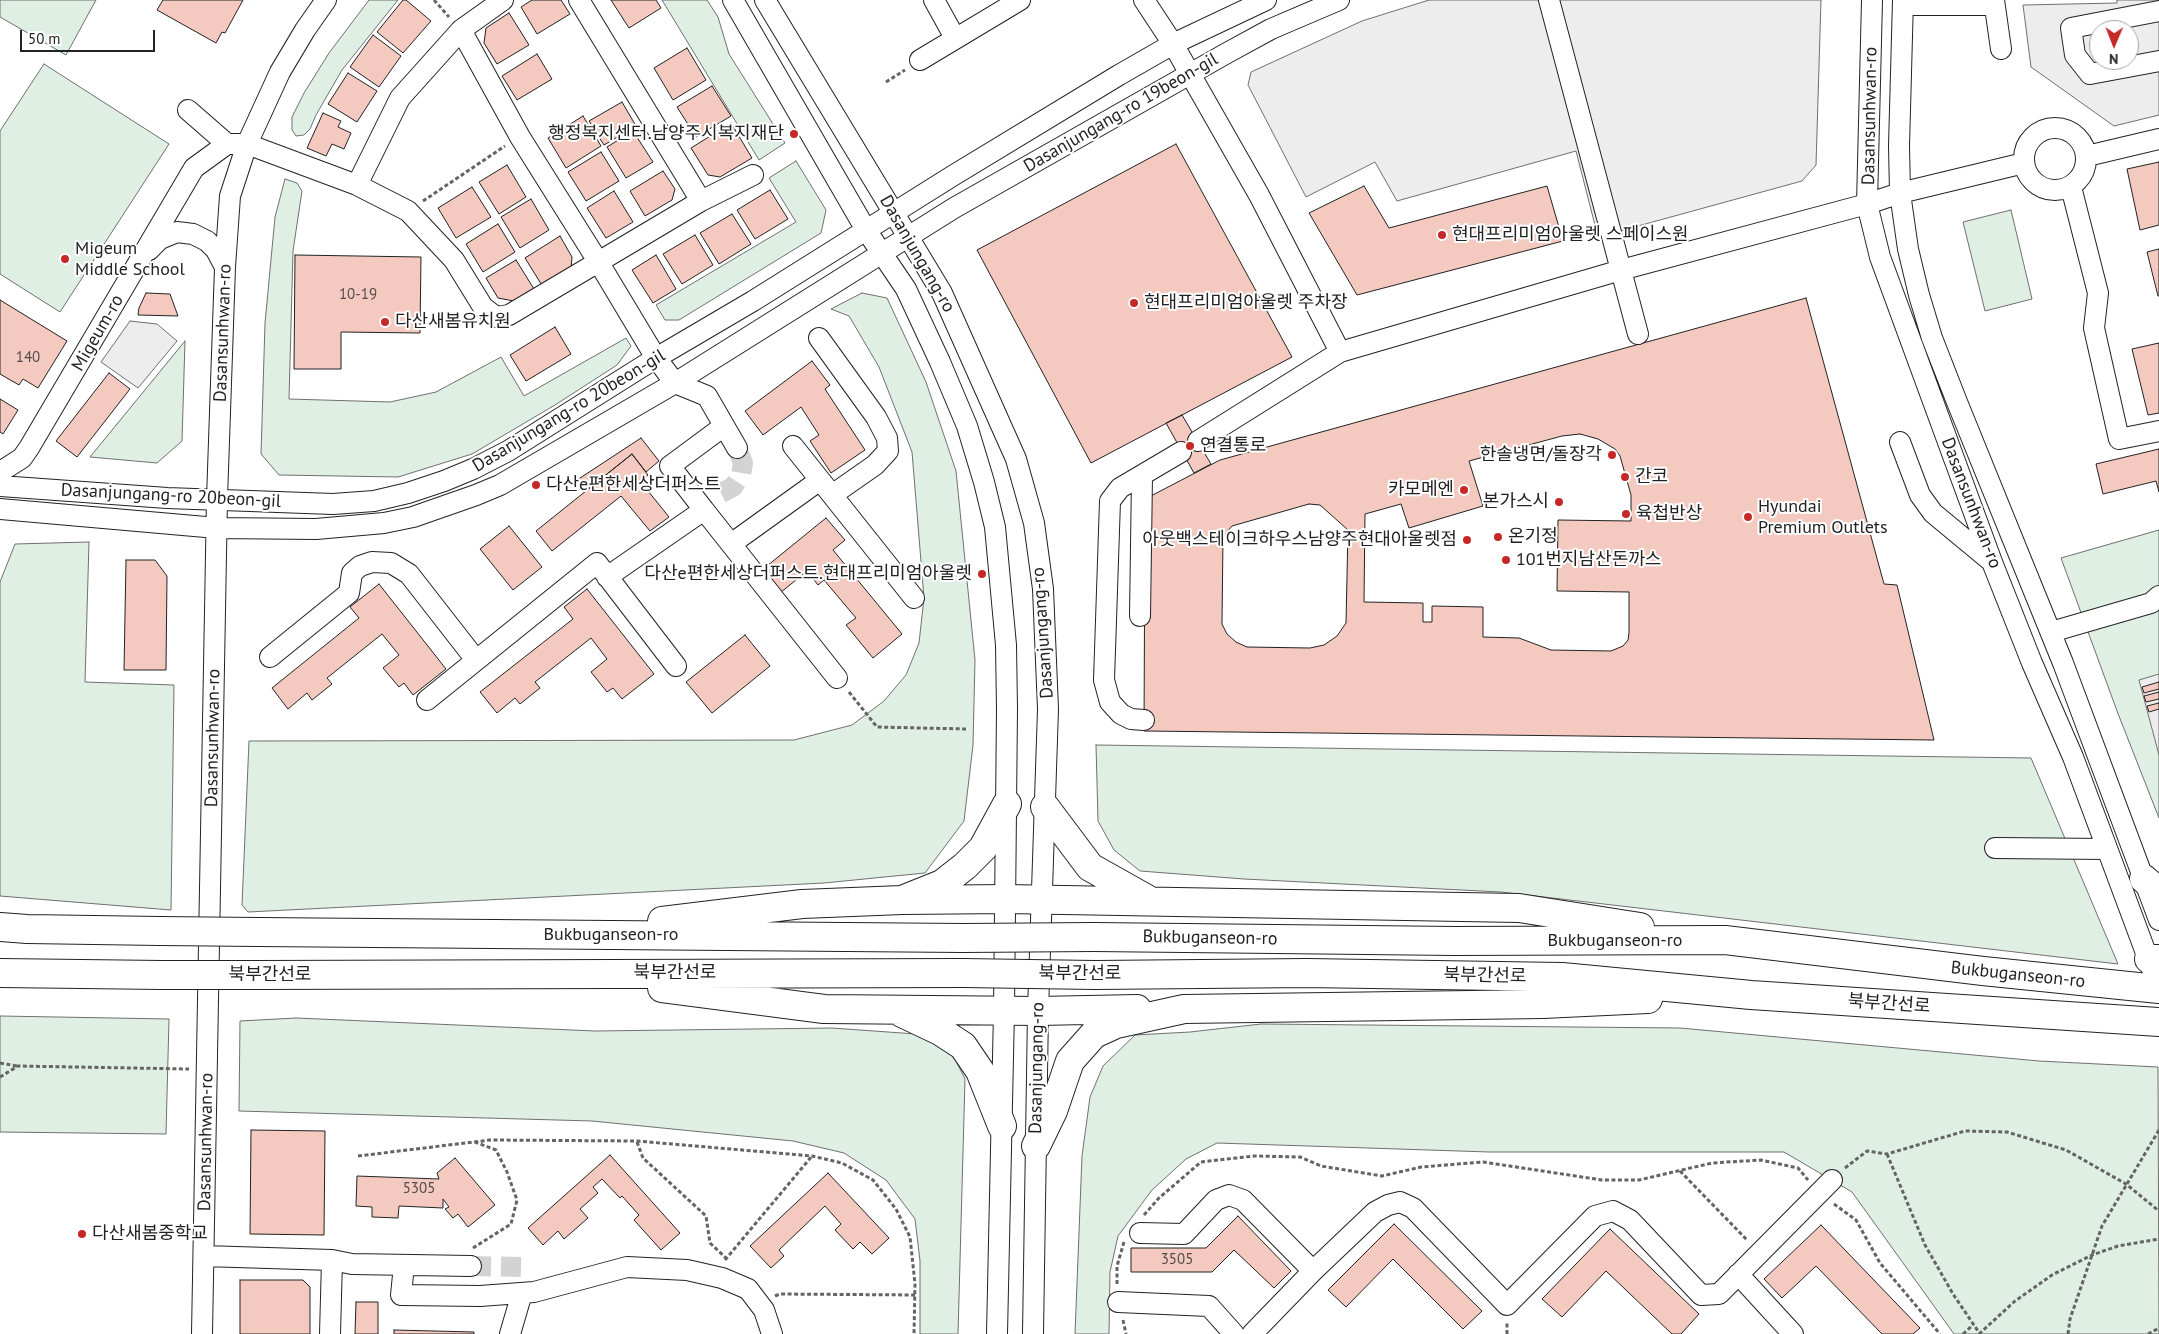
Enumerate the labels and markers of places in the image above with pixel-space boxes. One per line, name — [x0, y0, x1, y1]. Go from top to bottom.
place label: 행정복지센터.남양주시복지재단 — [548, 123, 784, 145]
marker: 행정복지센터.남양주시복지재단 — [788, 128, 800, 140]
place label: 현대프리미엄아울렛 스페이스원 — [1452, 224, 1689, 246]
marker: 현대프리미엄아울렛 스페이스원 — [1436, 229, 1448, 241]
place label: Migeum Middle School — [75, 238, 185, 280]
marker: Migeum Middle School — [59, 253, 71, 265]
place label: 현대프리미엄아울렛 주차장 — [1144, 292, 1348, 314]
marker: 현대프리미엄아울렛 주차장 — [1128, 297, 1140, 309]
place label: 다산새봄유치원 — [395, 311, 511, 333]
marker: 다산새봄유치원 — [379, 316, 391, 328]
place label: 연결통로 — [1200, 435, 1266, 457]
marker: 연결통로 — [1184, 440, 1196, 452]
place label: 한솔냉면/돌장각 — [1480, 444, 1602, 466]
marker: 한솔냉면/돌장각 — [1606, 449, 1618, 461]
place label: 간코 — [1635, 466, 1668, 488]
marker: 간코 — [1619, 471, 1631, 483]
place label: 다산e편한세상더퍼스트 — [546, 474, 721, 496]
marker: 다산e편한세상더퍼스트 — [530, 479, 542, 491]
place label: 카모메엔 — [1388, 479, 1454, 501]
marker: 카모메엔 — [1458, 484, 1470, 496]
place label: 본가스시 — [1483, 491, 1549, 513]
marker: 본가스시 — [1553, 496, 1565, 508]
place label: Hyundai Premium Outlets — [1758, 496, 1887, 538]
place label: 육첩반상 — [1636, 503, 1702, 525]
marker: 육첩반상 — [1620, 508, 1632, 520]
marker: Hyundai Premium Outlets — [1742, 511, 1754, 523]
place label: 온기정 — [1508, 526, 1558, 548]
place label: 아웃백스테이크하우스남양주현대아울렛점 — [1142, 529, 1457, 551]
marker: 온기정 — [1492, 531, 1504, 543]
marker: 아웃백스테이크하우스남양주현대아울렛점 — [1461, 534, 1473, 546]
place label: 101번지남산돈까스 — [1516, 549, 1661, 571]
marker: 101번지남산돈까스 — [1500, 554, 1512, 566]
place label: 다산e편한세상더퍼스트.현대프리미엄아울렛 — [644, 563, 972, 585]
marker: 다산e편한세상더퍼스트.현대프리미엄아울렛 — [976, 568, 988, 580]
place label: 다산새봄중학교 — [92, 1223, 208, 1245]
marker: 다산새봄중학교 — [76, 1228, 88, 1240]

